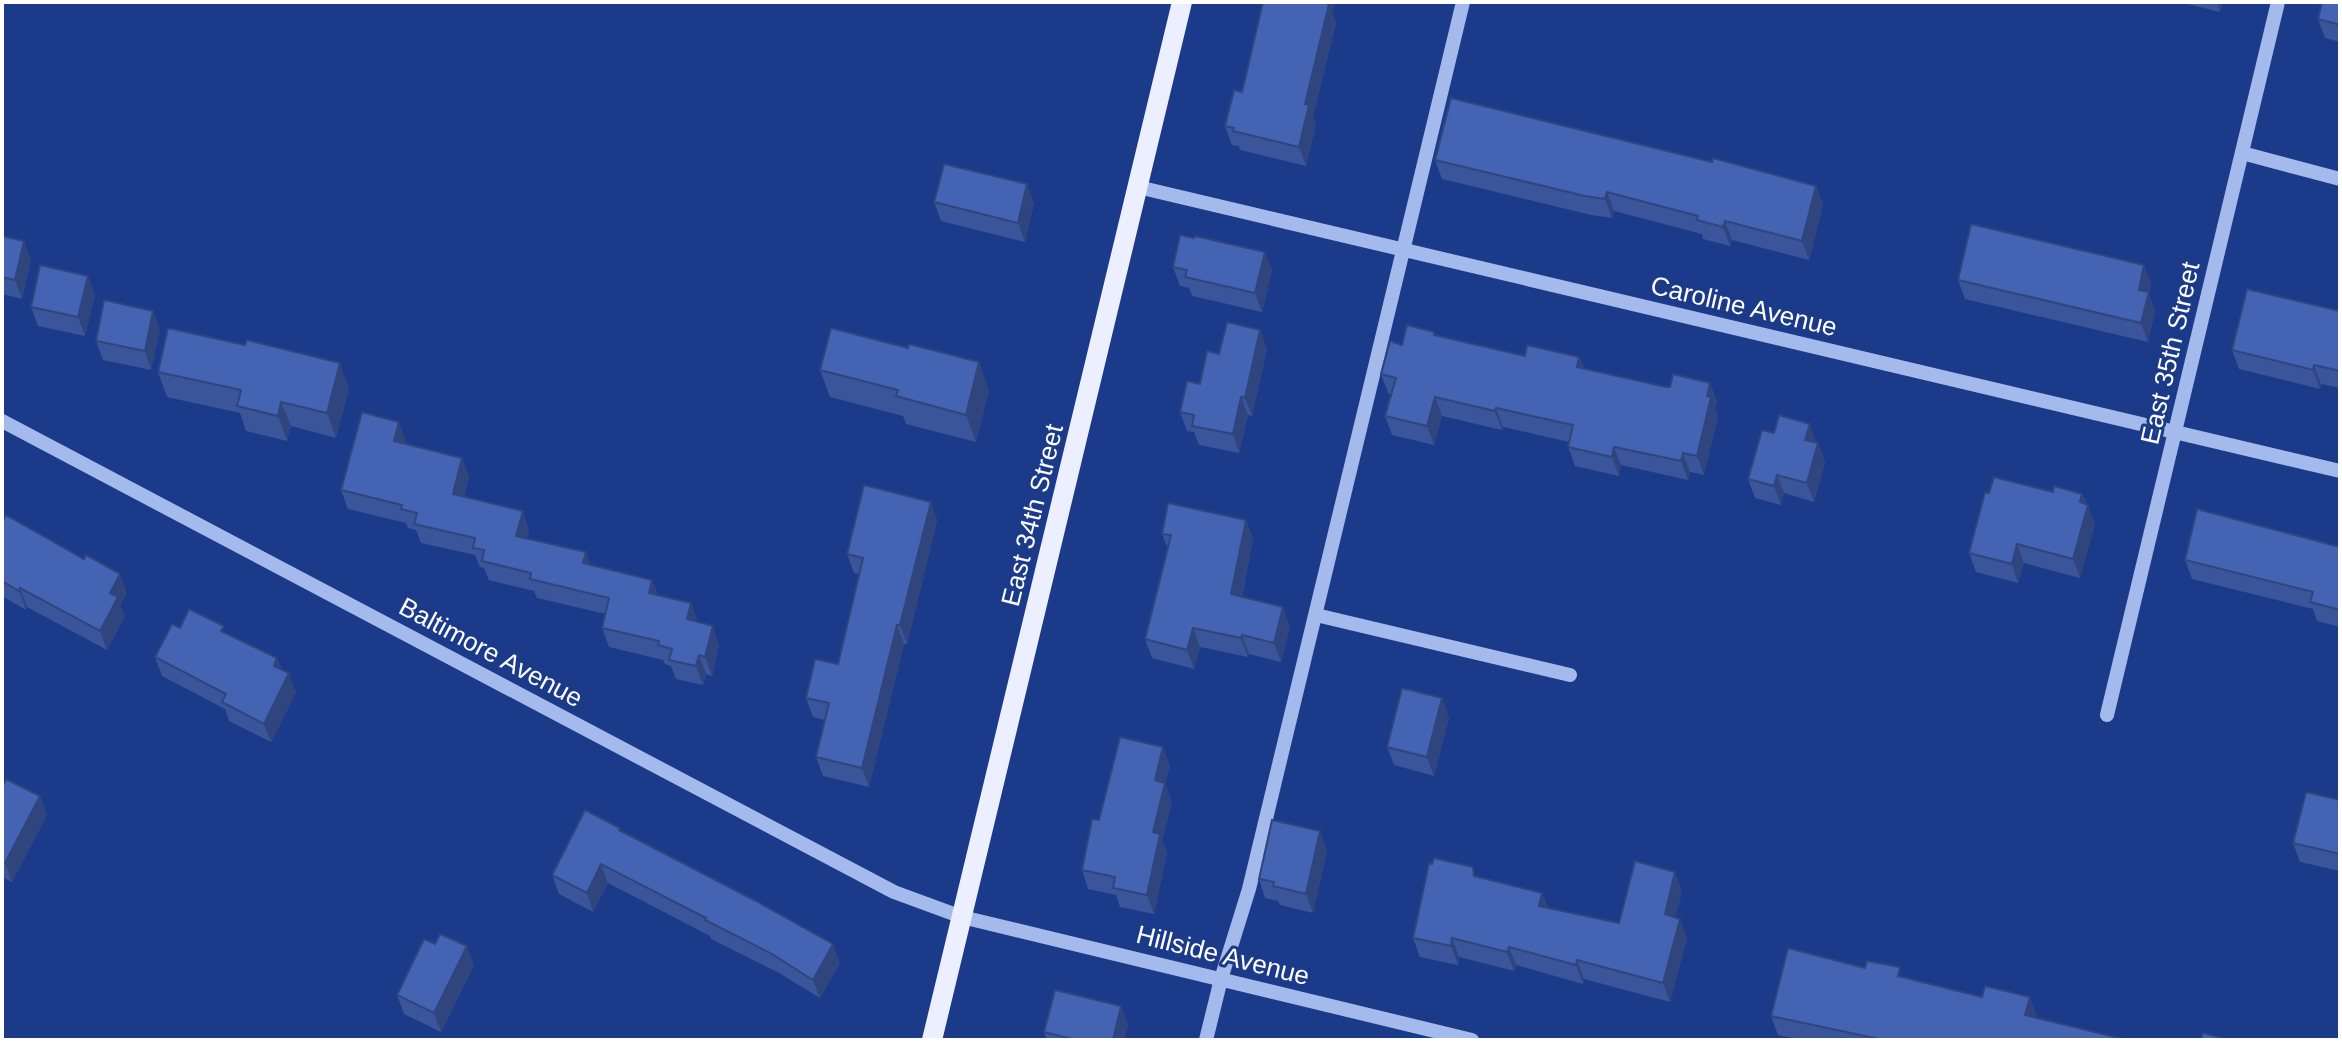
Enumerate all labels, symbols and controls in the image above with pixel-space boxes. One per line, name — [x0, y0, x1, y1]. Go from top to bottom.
street label: East 35th Street — [2134, 258, 2206, 447]
street label: Caroline Avenue — [1648, 270, 1840, 342]
street label: East 34th Street — [995, 420, 1069, 609]
street label: Baltimore Avenue — [394, 591, 588, 713]
street label: Hillside Avenue — [1133, 919, 1313, 991]

